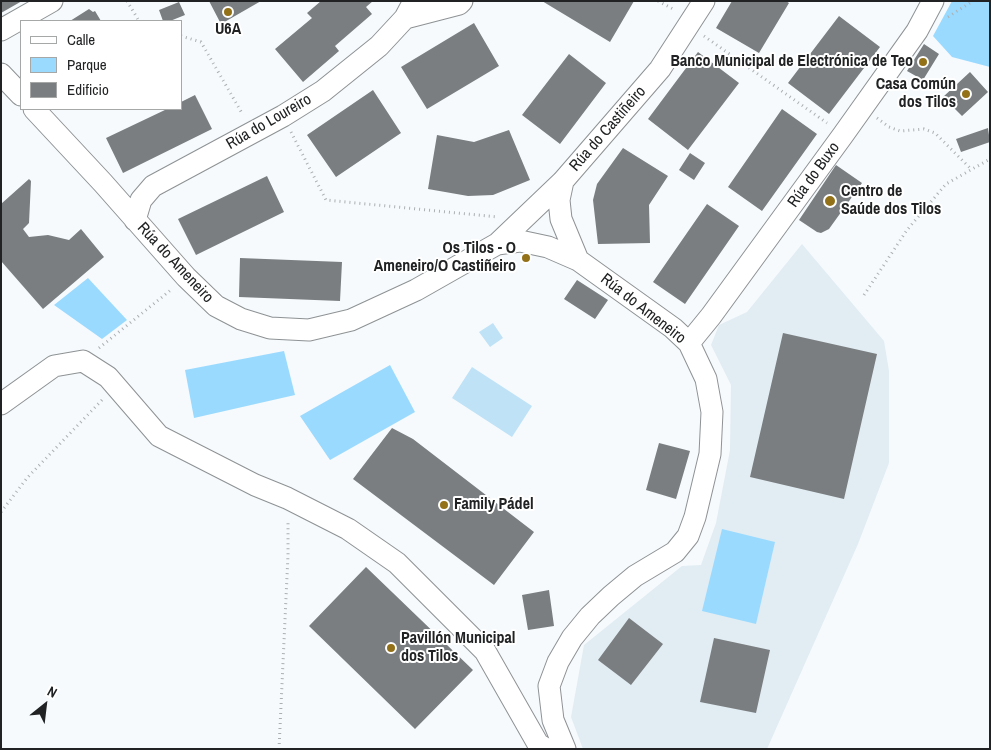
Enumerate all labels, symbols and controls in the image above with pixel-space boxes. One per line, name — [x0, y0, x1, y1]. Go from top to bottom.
marker: U6A — [222, 6, 234, 18]
legend — [20, 20, 182, 110]
place label: U6A — [215, 20, 241, 40]
text: Calle — [67, 29, 95, 50]
place label: Banco Municipal de Electrónica de Teo — [670, 52, 913, 72]
text: Parque — [67, 54, 107, 75]
marker: Banco Municipal de Electrónica de Teo — [917, 56, 929, 68]
place label: Casa Común dos Tilos — [876, 75, 956, 113]
text: Edificio — [67, 79, 109, 100]
street label: Rúa do Castiñeiro — [566, 83, 650, 175]
marker: Casa Común dos Tilos — [960, 88, 972, 100]
street label: Rúa do Loureiro — [223, 90, 315, 154]
street label: Rúa do Buxo — [784, 139, 844, 211]
place label: Centro de Saúde dos Tilos — [841, 182, 941, 220]
marker: Centro de Saúde dos Tilos — [823, 194, 837, 208]
street label: Rúa do Ameneiro — [133, 219, 217, 307]
place label: Os Tilos - O Ameneiro/O Castiñeiro — [374, 239, 516, 277]
marker: Os Tilos - O Ameneiro/O Castiñeiro — [520, 252, 532, 264]
street label: Rúa do Ameneiro — [597, 270, 689, 348]
place label: Family Pádel — [454, 495, 534, 515]
marker: Family Pádel — [438, 499, 450, 511]
place label: Pavillón Municipal dos Tilos — [401, 629, 515, 667]
marker: Pavillón Municipal dos Tilos — [385, 642, 397, 654]
north arrow — [20, 680, 70, 730]
text: N — [44, 682, 60, 702]

